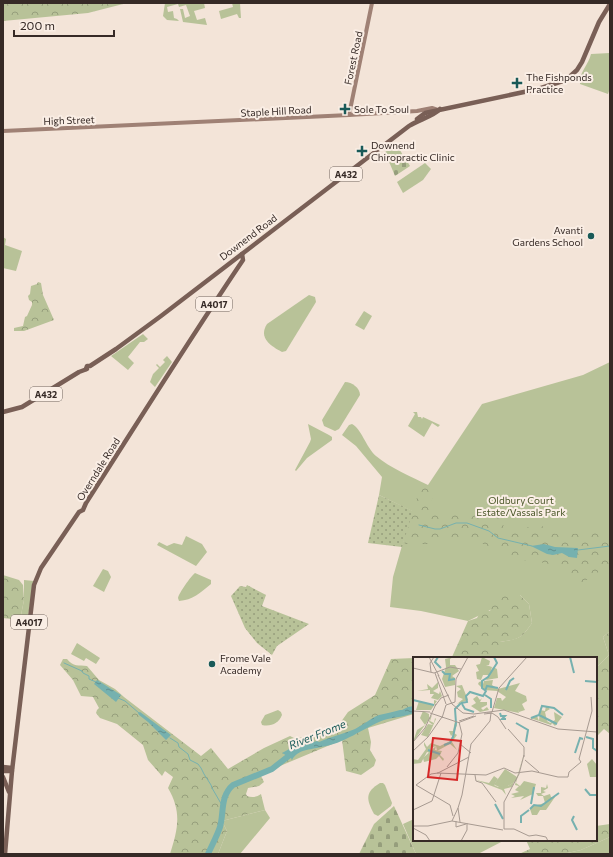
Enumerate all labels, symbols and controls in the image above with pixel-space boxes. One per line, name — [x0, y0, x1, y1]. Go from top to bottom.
scale bar — [14, 12, 114, 38]
text: 200 m — [20, 18, 55, 32]
street label: Forest Road — [341, 30, 365, 86]
place label: The Fishponds Practice — [526, 71, 592, 95]
marker: The Fishponds Practice — [511, 77, 523, 89]
street label: Staple Hill Road — [240, 103, 312, 119]
marker: Sole To Soul — [339, 103, 351, 115]
place label: Sole To Soul — [354, 103, 409, 115]
street label: High Street — [43, 113, 95, 127]
place label: Downend Chiropractic Clinic — [371, 139, 455, 163]
marker: Downend Chiropractic Clinic — [356, 145, 368, 157]
road number: A432 — [330, 167, 362, 181]
street label: Downend Road — [217, 211, 279, 263]
place label: Avanti Gardens School — [512, 224, 583, 248]
marker: Avanti Gardens School — [586, 231, 596, 241]
road number: A4017 — [196, 297, 232, 311]
road number: A432 — [30, 387, 62, 401]
street label: Overndale Road — [74, 435, 122, 503]
park label: Oldbury Court Estate/Vassals Park — [476, 494, 566, 518]
road number: A4017 — [11, 615, 47, 629]
place label: Frome Vale Academy — [220, 652, 271, 676]
inset map — [413, 657, 597, 841]
marker: Frome Vale Academy — [207, 659, 217, 669]
water label: River Frome — [287, 717, 348, 751]

